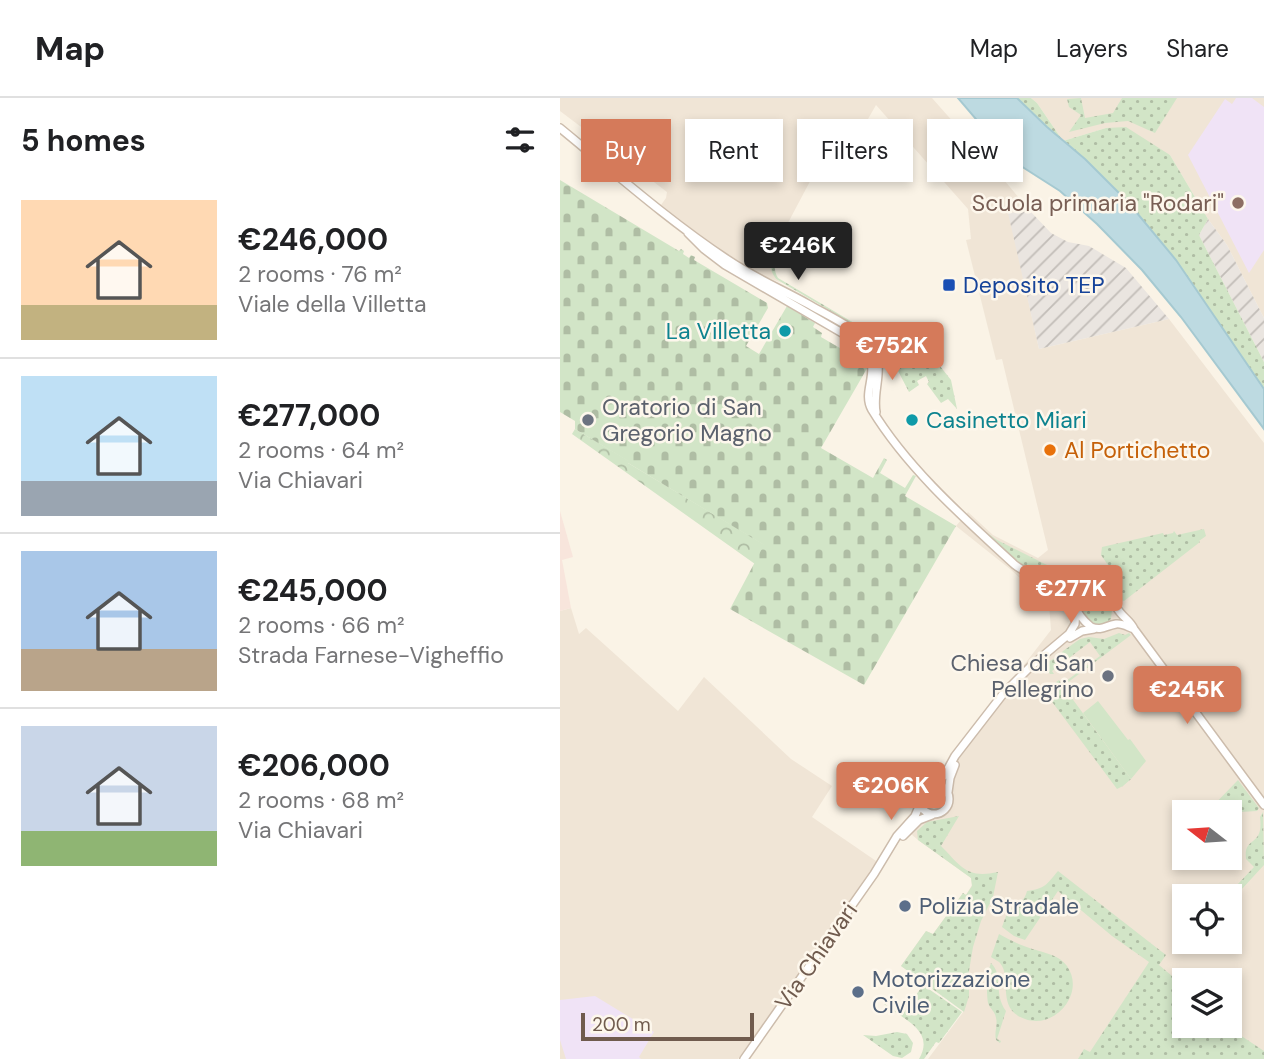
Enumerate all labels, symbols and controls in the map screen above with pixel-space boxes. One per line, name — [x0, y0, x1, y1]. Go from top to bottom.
text: Map — [35, 27, 105, 70]
text: Map — [970, 33, 1018, 64]
text: Layers — [1056, 33, 1128, 64]
text: Share — [1166, 33, 1229, 64]
chip: Buy — [581, 119, 671, 182]
chip: Rent — [685, 119, 783, 182]
chip: Filters — [797, 119, 913, 182]
chip: New — [927, 119, 1023, 182]
text: 5 homes — [21, 121, 146, 160]
icon: filters — [501, 121, 539, 159]
place label: Scuola primaria "Rodari" — [972, 188, 1224, 218]
marker: Scuola primaria "Rodari" — [1230, 195, 1246, 211]
text: €246,000 — [238, 220, 388, 259]
pin: €246K — [749, 222, 847, 282]
icon: home — [77, 228, 161, 312]
text: €246K — [760, 230, 836, 260]
text: 2 rooms · 76 m² — [238, 259, 402, 289]
place label: Deposito TEP — [963, 270, 1105, 300]
marker: Deposito TEP — [941, 277, 957, 293]
text: Viale della Villetta — [238, 289, 427, 319]
place label: La Villetta — [666, 316, 771, 346]
pin: €752K — [843, 322, 941, 382]
marker: La Villetta — [777, 323, 793, 339]
text: €752K — [856, 330, 928, 360]
place label: Oratorio di San Gregorio Magno — [602, 392, 772, 448]
text: €277,000 — [238, 396, 380, 435]
icon: home — [77, 404, 161, 488]
place label: Casinetto Miari — [926, 405, 1087, 435]
marker: Oratorio di San Gregorio Magno — [580, 412, 596, 428]
marker: Casinetto Miari — [904, 412, 920, 428]
text: 2 rooms · 64 m² — [238, 435, 404, 465]
place label: Al Portichetto — [1064, 435, 1210, 465]
marker: Al Portichetto — [1042, 442, 1058, 458]
text: Via Chiavari — [238, 465, 363, 495]
pin: €277K — [1022, 566, 1120, 625]
text: €245,000 — [238, 571, 388, 610]
text: €277K — [1035, 573, 1107, 603]
icon: home — [77, 579, 161, 663]
text: 2 rooms · 66 m² — [238, 610, 405, 640]
text: Strada Farnese-Vigheffio — [238, 640, 504, 670]
place label: Chiesa di San Pellegrino — [950, 648, 1094, 704]
pin: €245K — [1138, 666, 1236, 726]
marker: Chiesa di San Pellegrino — [1100, 668, 1116, 684]
text: €245K — [1149, 674, 1225, 704]
text: €206,000 — [238, 746, 390, 785]
icon: home — [77, 754, 161, 838]
pin: €206K — [842, 762, 940, 822]
text: €206K — [852, 770, 930, 800]
text: 2 rooms · 68 m² — [238, 785, 404, 815]
north arrow — [1172, 800, 1242, 870]
map controls — [1172, 800, 1242, 1038]
text: Via Chiavari — [238, 815, 363, 845]
button: locate — [1172, 884, 1242, 954]
place label: Polizia Stradale — [919, 891, 1079, 921]
street label: Via Chiavari — [768, 896, 864, 1016]
marker: Polizia Stradale — [897, 898, 913, 914]
place label: Motorizzazione Civile — [872, 964, 1030, 1020]
button: layers — [1172, 968, 1242, 1038]
marker: Motorizzazione Civile — [850, 984, 866, 1000]
scale bar — [581, 1010, 754, 1042]
text: 200 m — [592, 1012, 651, 1037]

